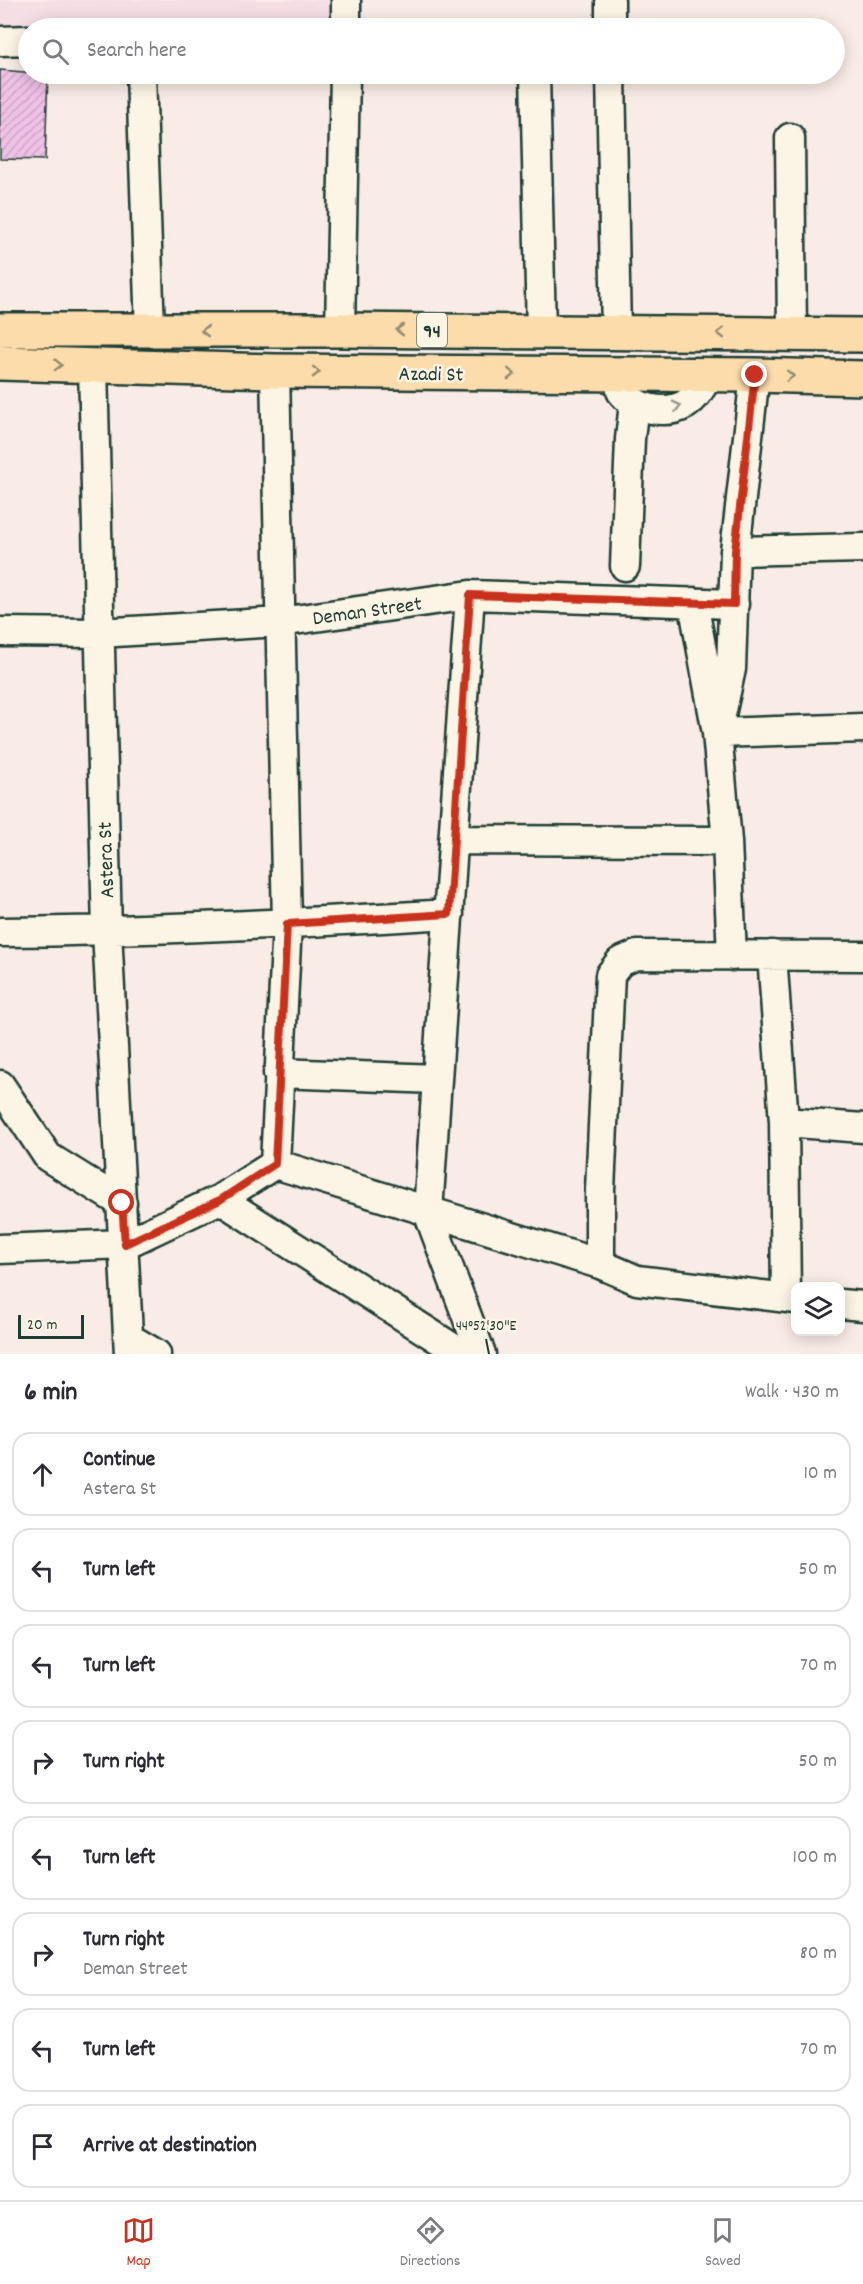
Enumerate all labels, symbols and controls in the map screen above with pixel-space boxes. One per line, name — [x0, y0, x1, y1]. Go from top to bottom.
search box — [18, 18, 845, 84]
icon: search — [39, 35, 72, 68]
text: Search here — [87, 36, 186, 67]
road number: 94 — [417, 313, 447, 347]
one-way arrow — [395, 324, 404, 336]
one-way arrow — [200, 325, 209, 337]
one-way arrow — [716, 327, 725, 340]
one-way arrow — [54, 359, 63, 371]
street label: Azadi St — [398, 360, 464, 392]
route end — [741, 361, 767, 387]
one-way arrow — [312, 366, 321, 378]
one-way arrow — [507, 368, 516, 380]
one-way arrow — [786, 369, 795, 382]
one-way arrow — [671, 401, 681, 414]
street label: Deman Street — [311, 590, 424, 635]
street label: Astera St — [92, 821, 124, 899]
route start — [108, 1189, 134, 1215]
map controls — [791, 1282, 845, 1336]
button: layers — [791, 1282, 845, 1336]
scale bar — [18, 1312, 84, 1340]
text: 20 m — [27, 1314, 57, 1337]
text: 44°52'30"E — [456, 1316, 517, 1338]
text: 6 min — [24, 1375, 77, 1412]
text: Walk · 430 m — [745, 1379, 839, 1407]
text: Continue — [83, 1445, 155, 1476]
icon: ahead — [26, 1458, 59, 1491]
text: 10 m — [803, 1460, 837, 1488]
text: Astera St — [83, 1476, 156, 1504]
icon: left — [26, 1554, 59, 1587]
text: Turn left — [83, 1555, 155, 1586]
text: 50 m — [799, 1556, 837, 1584]
icon: left — [26, 1650, 59, 1683]
text: Turn left — [83, 1651, 155, 1682]
text: 70 m — [800, 1652, 837, 1680]
icon: right — [26, 1746, 59, 1779]
text: Turn right — [83, 1747, 165, 1778]
text: 50 m — [799, 1748, 837, 1776]
icon: left — [26, 1842, 59, 1875]
text: Turn left — [83, 1843, 155, 1874]
text: 100 m — [793, 1844, 837, 1872]
text: Turn right — [83, 1925, 165, 1956]
icon: right — [26, 1938, 59, 1971]
text: 80 m — [800, 1940, 837, 1968]
text: Deman Street — [83, 1956, 188, 1984]
icon: left — [26, 2034, 59, 2067]
text: Turn left — [83, 2035, 155, 2066]
text: 70 m — [800, 2036, 837, 2064]
icon: arrive — [26, 2130, 59, 2163]
text: Arrive at destination — [83, 2131, 257, 2162]
tab: Map — [122, 2214, 155, 2273]
tab: Directions — [400, 2214, 460, 2273]
tab: Saved — [705, 2214, 741, 2273]

